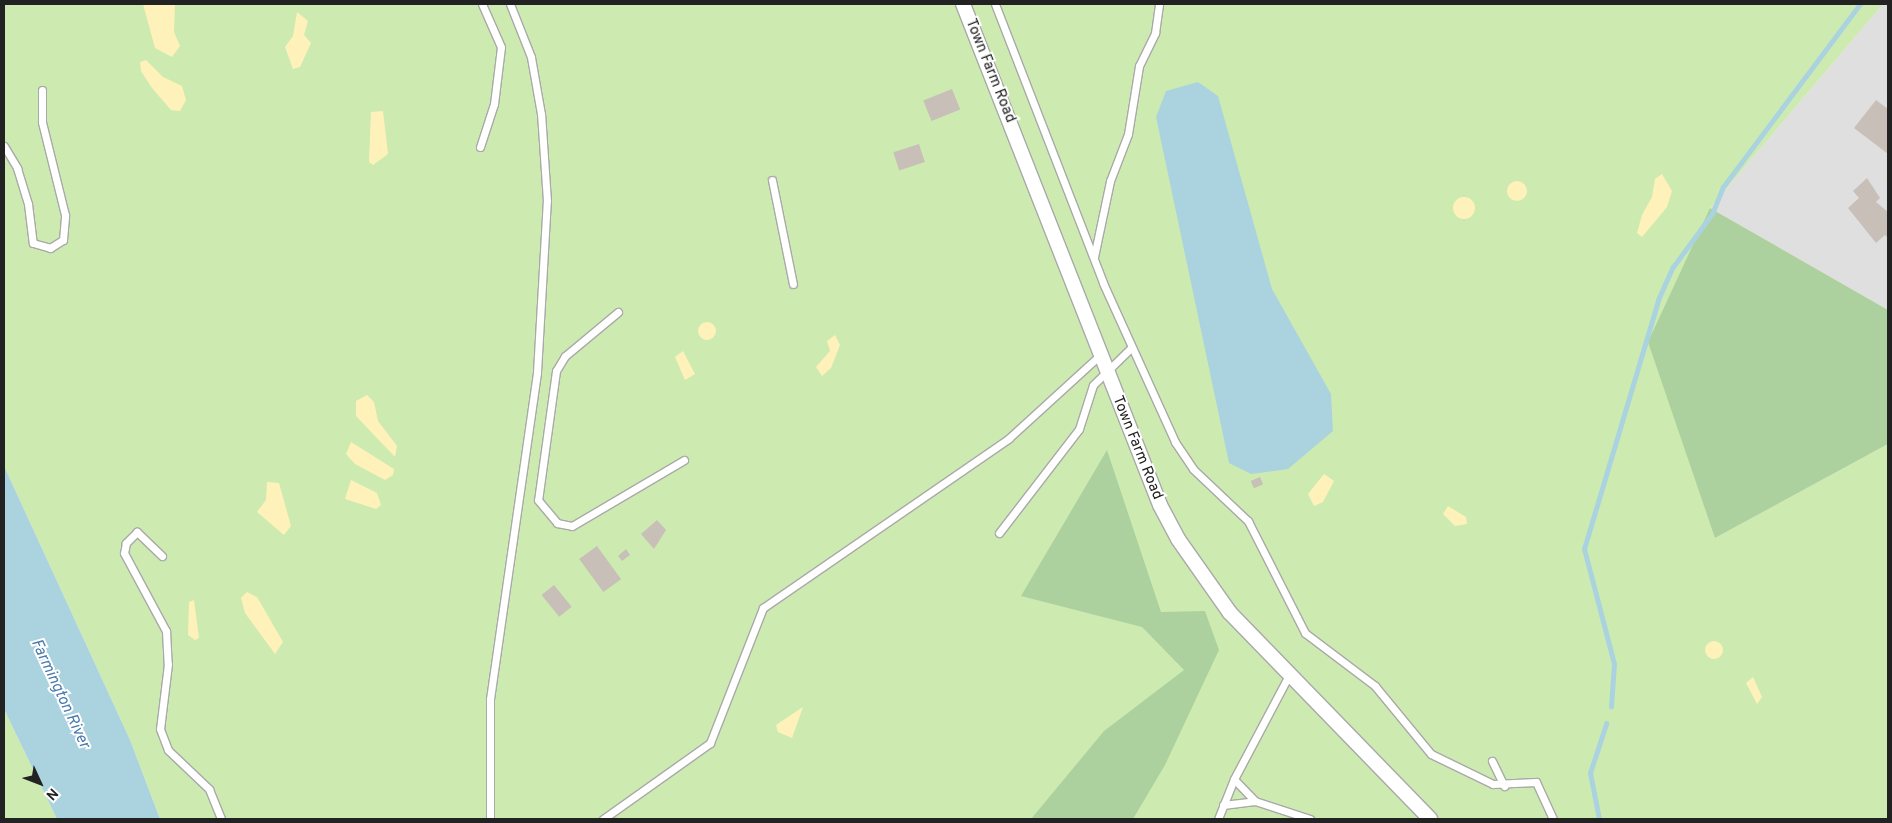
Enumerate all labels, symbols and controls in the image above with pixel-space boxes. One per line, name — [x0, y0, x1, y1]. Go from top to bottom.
street label: Town Farm Road — [961, 16, 1019, 126]
street label: Town Farm Road — [1108, 393, 1166, 503]
water label: Farmington River — [26, 636, 94, 752]
north arrow — [15, 758, 65, 808]
text: N — [42, 784, 61, 803]

